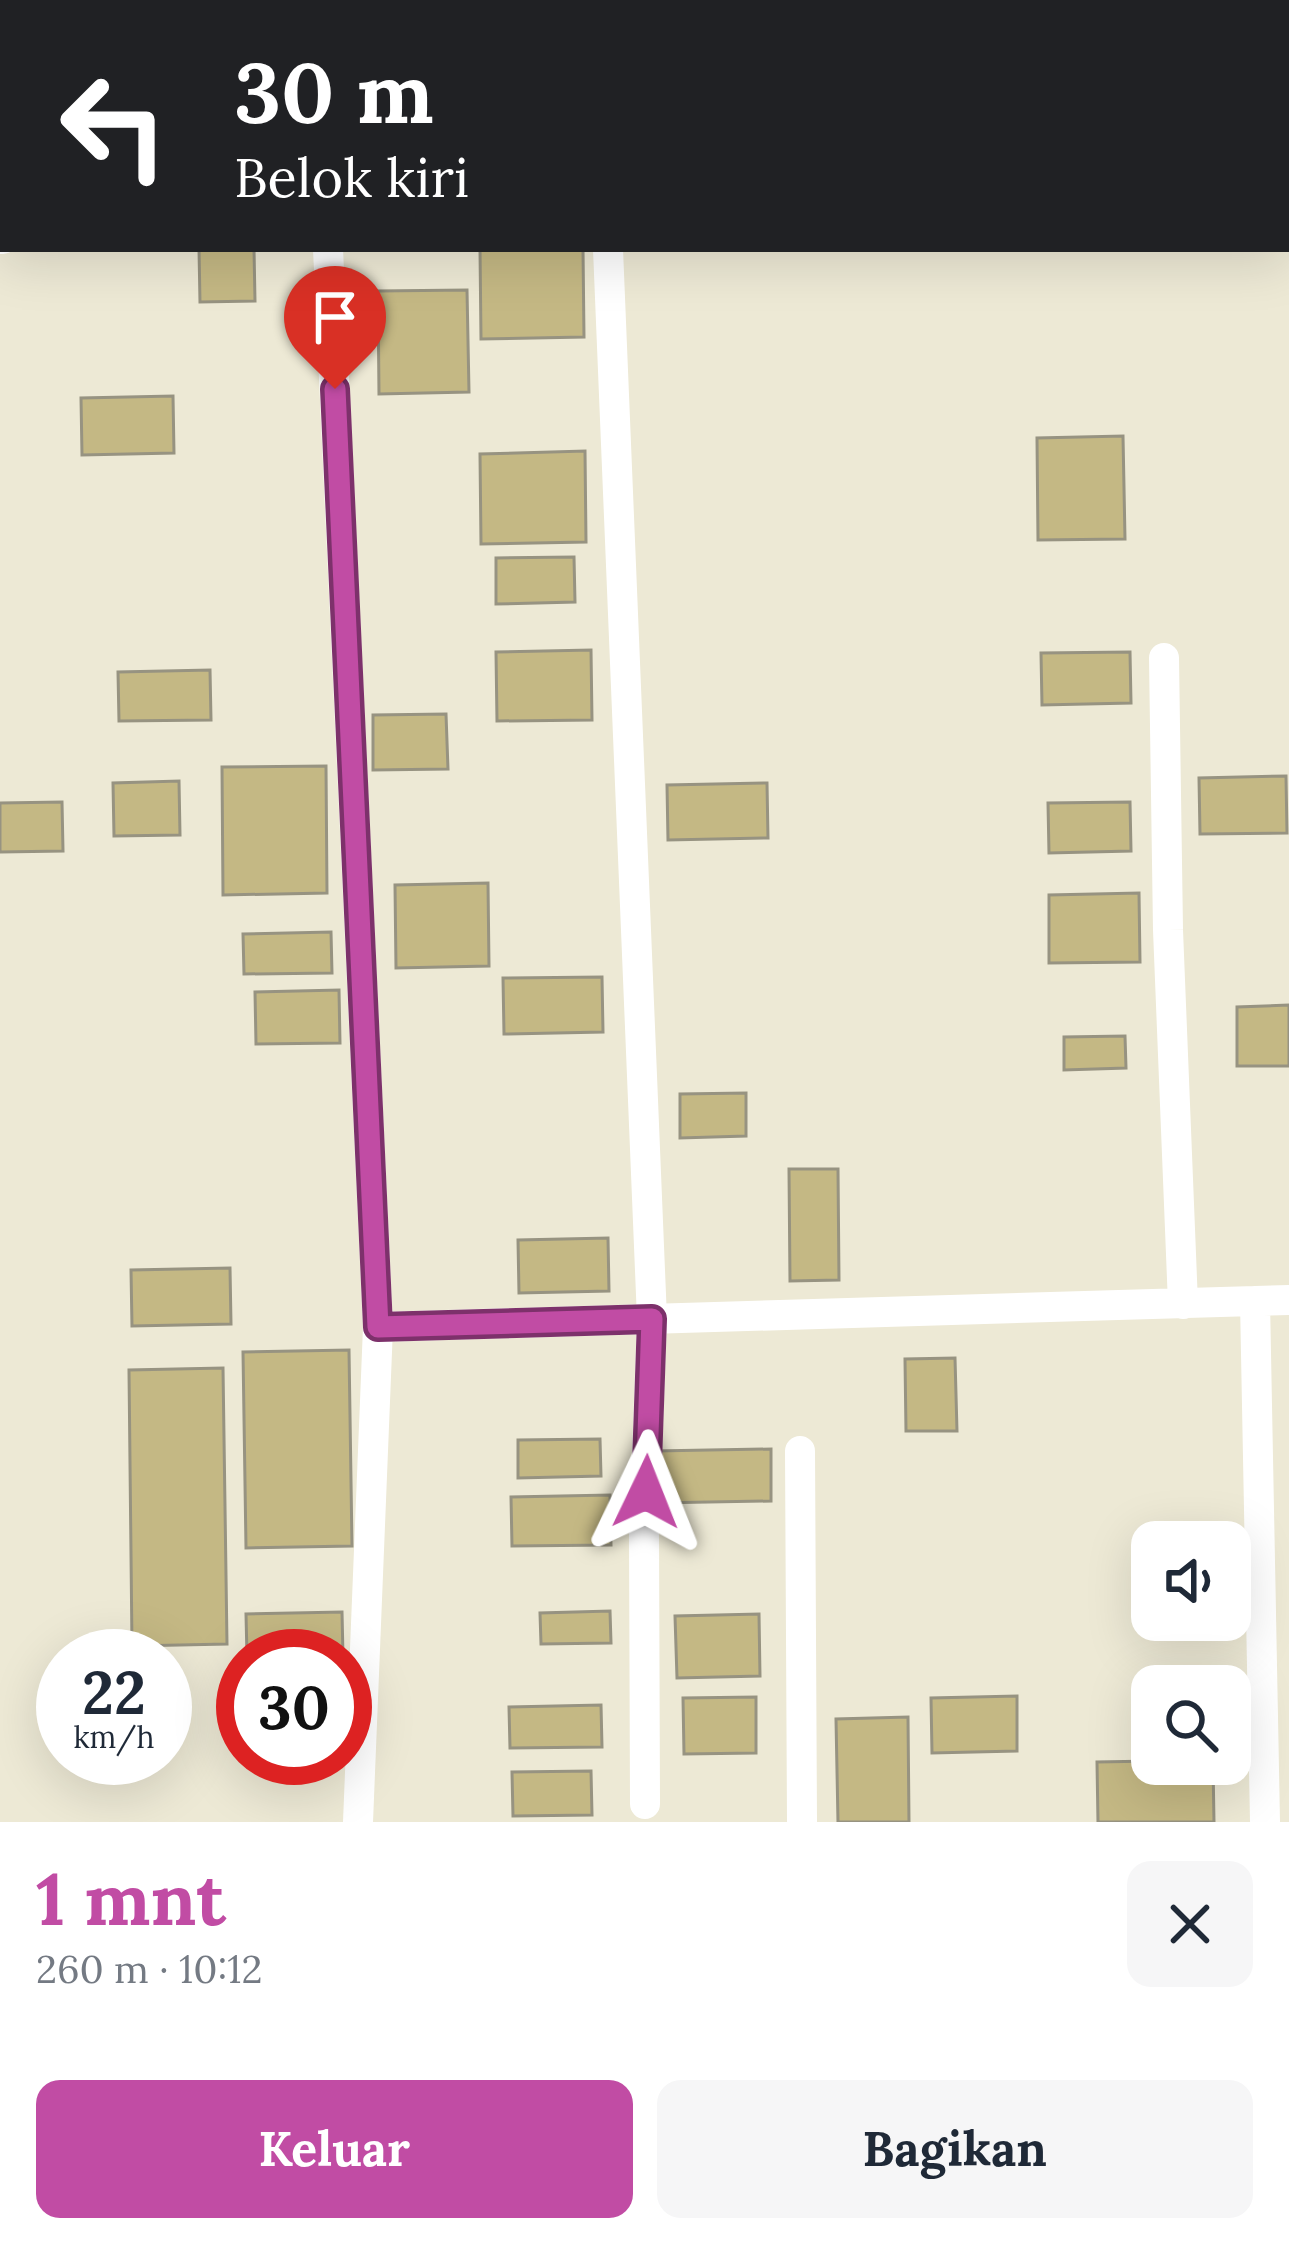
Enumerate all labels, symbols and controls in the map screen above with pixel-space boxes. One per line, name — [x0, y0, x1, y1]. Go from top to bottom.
text: 30 m — [234, 38, 434, 146]
icon: left — [36, 48, 192, 204]
text: Belok kiri — [234, 143, 469, 212]
pin — [284, 266, 386, 389]
icon: arrive — [302, 284, 368, 350]
position arrow — [583, 1429, 709, 1555]
map controls — [1131, 1521, 1251, 1785]
button: sound — [1131, 1521, 1251, 1641]
speed limit sign: 30 — [216, 1629, 372, 1785]
text: 22 — [82, 1654, 146, 1730]
button: search — [1131, 1665, 1251, 1785]
text: km/h — [73, 1718, 155, 1756]
text: 1 mnt — [36, 1853, 226, 1945]
button: close — [1127, 1861, 1253, 1987]
text: 260 m · 10:12 — [36, 1944, 262, 1994]
button: Keluar — [36, 2080, 633, 2218]
button: Bagikan — [657, 2080, 1253, 2218]

